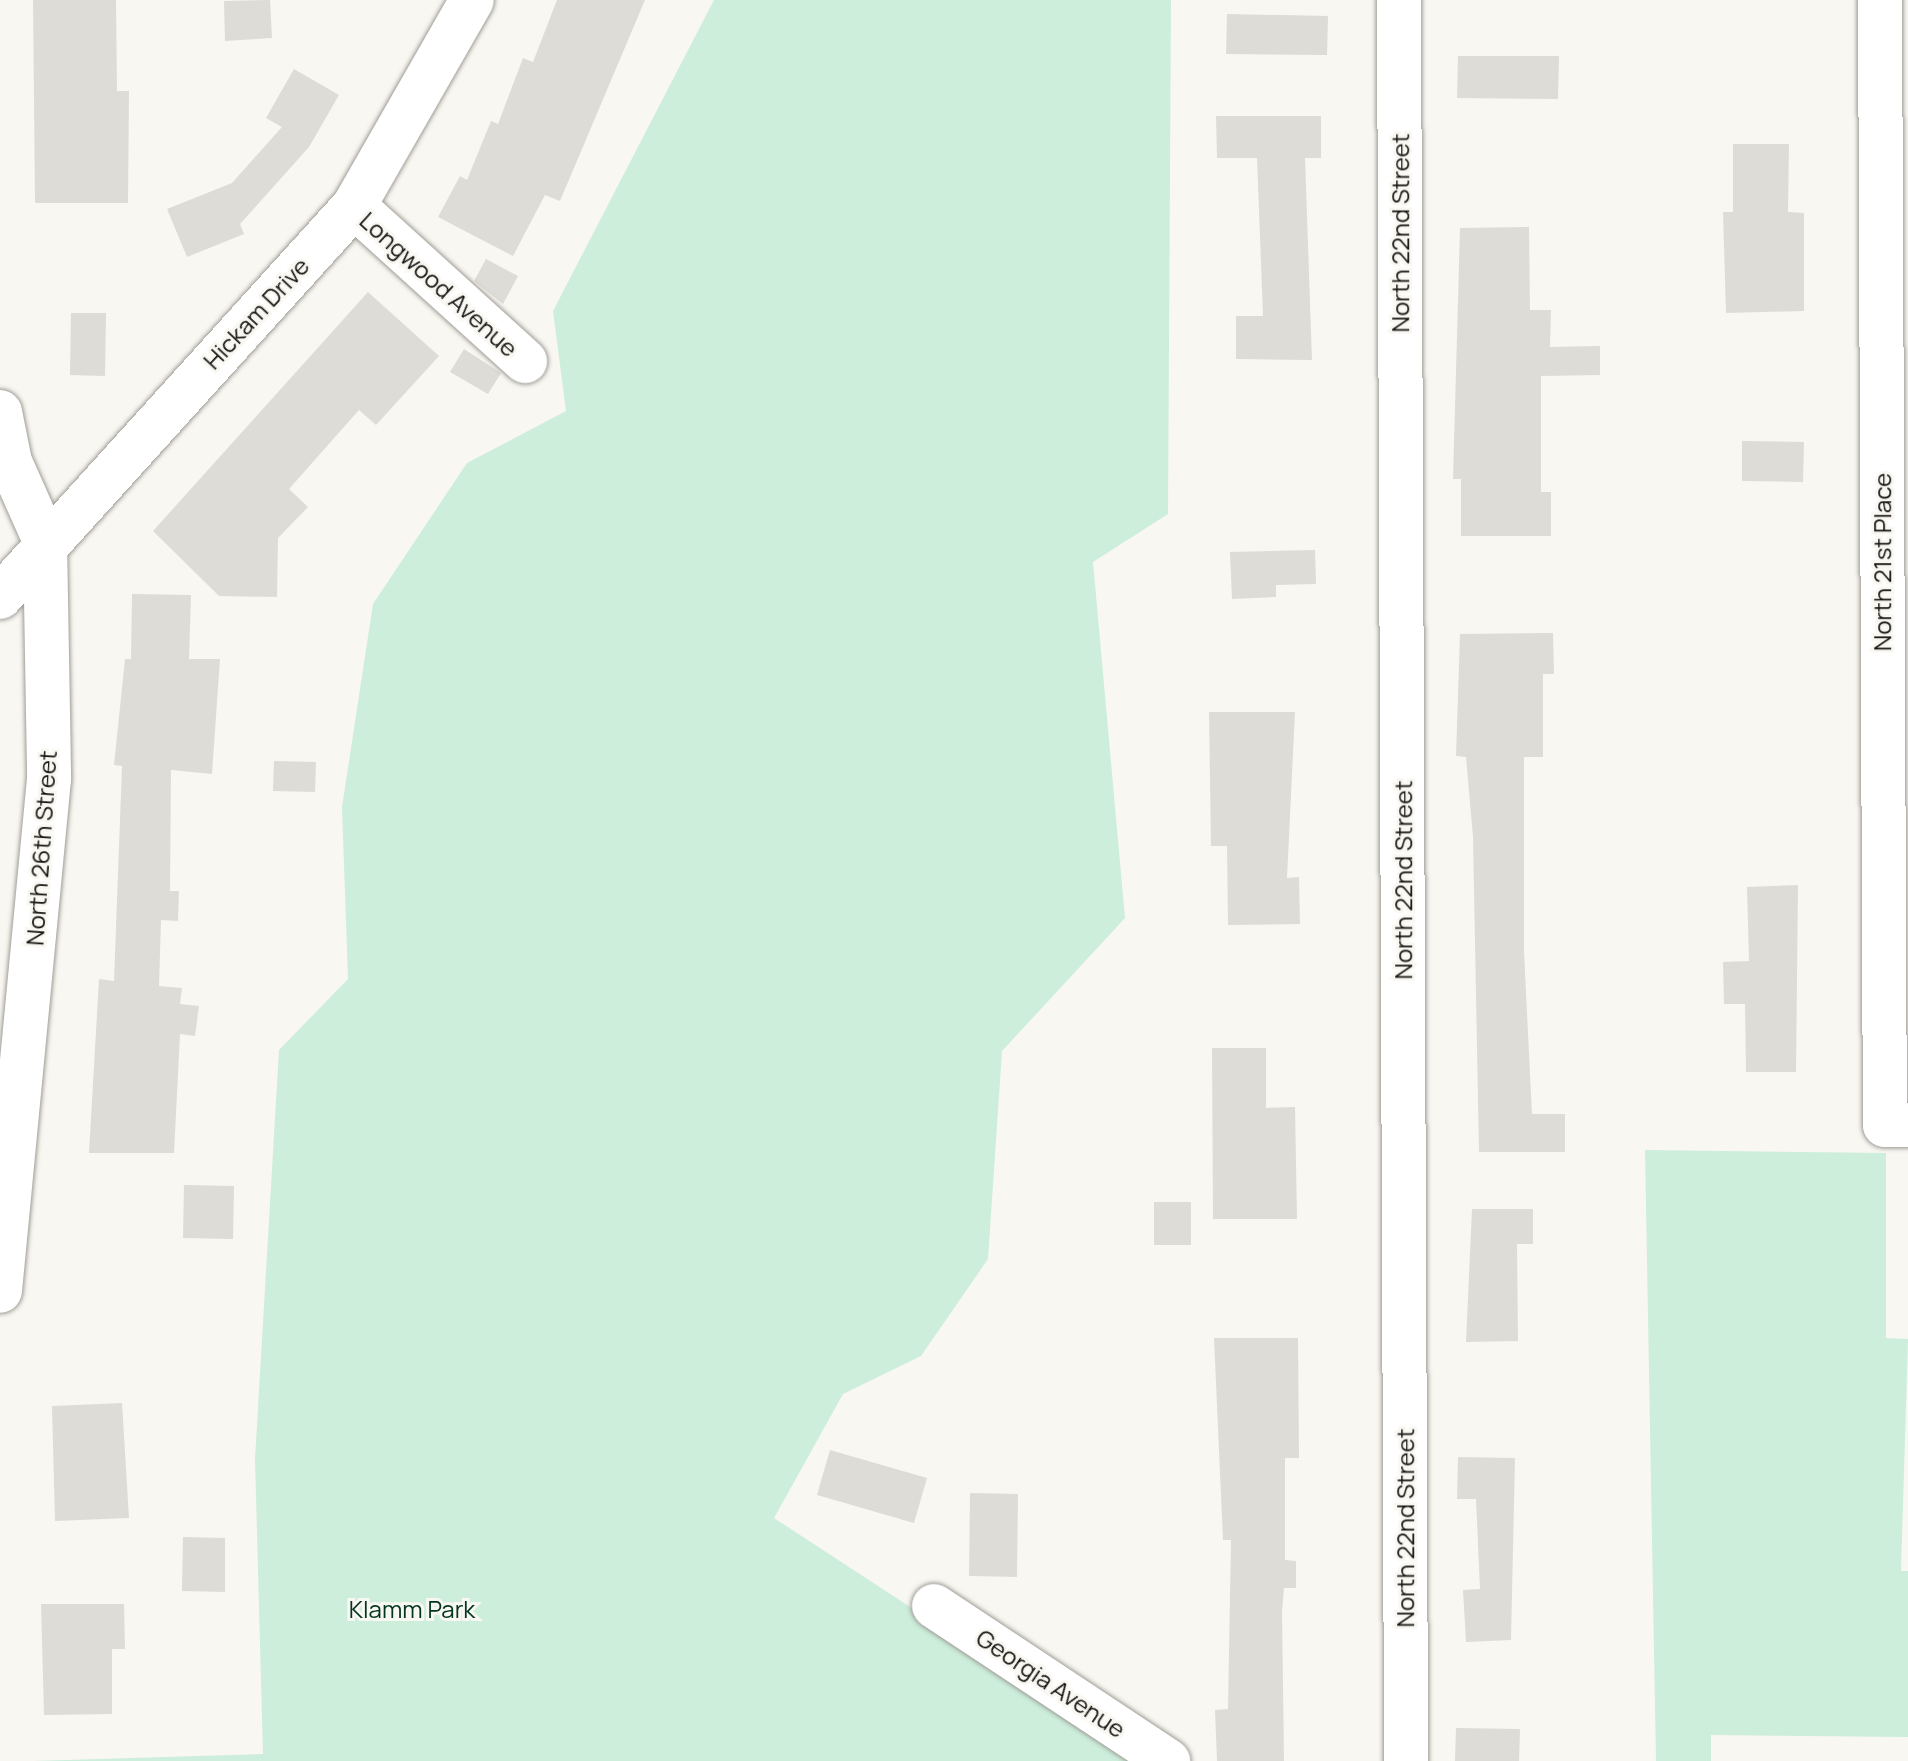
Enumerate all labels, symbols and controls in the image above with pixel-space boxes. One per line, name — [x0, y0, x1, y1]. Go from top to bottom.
street label: North 22nd Street — [1386, 134, 1414, 332]
street label: Longwood Avenue — [354, 206, 524, 362]
street label: Hickam Drive — [197, 251, 315, 375]
street label: North 21st Place — [1868, 473, 1896, 651]
street label: North 26th Street — [20, 749, 62, 947]
street label: North 22nd Street — [1389, 781, 1417, 979]
street label: North 22nd Street — [1391, 1429, 1419, 1627]
park label: Klamm Park — [349, 1595, 475, 1623]
street label: Georgia Avenue — [971, 1623, 1131, 1743]

